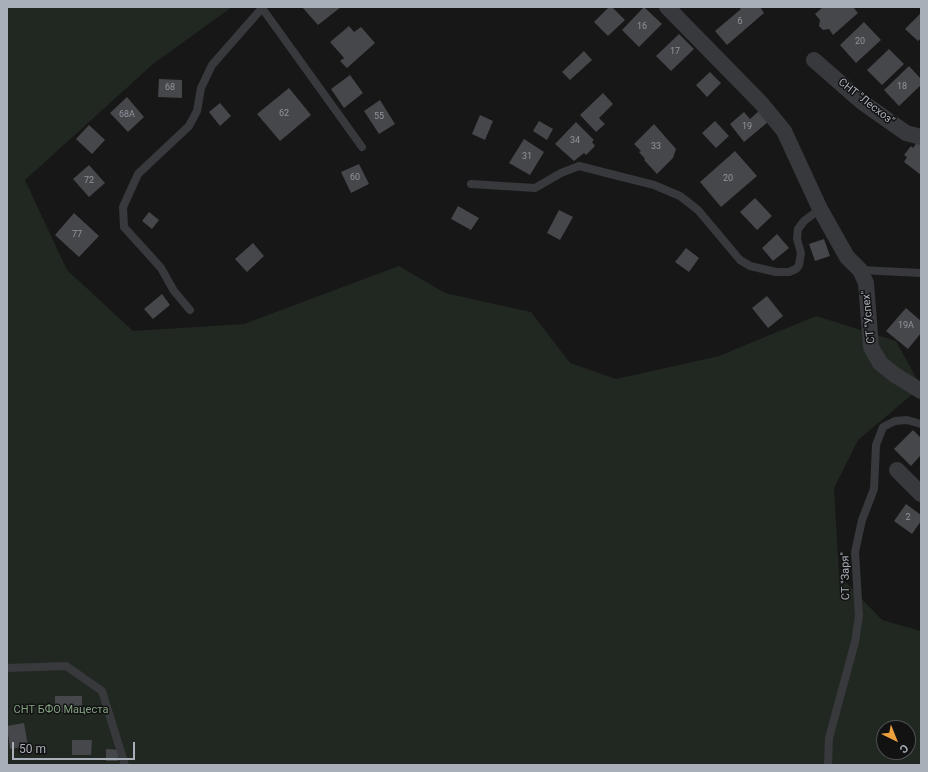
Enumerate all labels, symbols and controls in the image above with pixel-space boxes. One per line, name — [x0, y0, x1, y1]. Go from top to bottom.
house number: 6 — [737, 17, 743, 27]
house number: 16 — [637, 22, 647, 32]
house number: 20 — [855, 37, 865, 47]
house number: 17 — [670, 47, 680, 57]
street label: СНТ "Лесхоз" — [835, 76, 897, 128]
house number: 18 — [897, 82, 907, 92]
house number: 68 — [165, 83, 175, 93]
house number: 62 — [279, 109, 289, 119]
house number: 68А — [119, 110, 135, 120]
house number: 55 — [374, 112, 384, 122]
house number: 19 — [742, 122, 752, 132]
house number: 34 — [570, 136, 580, 146]
house number: 33 — [651, 142, 661, 152]
house number: 31 — [522, 152, 532, 162]
house number: 60 — [350, 173, 360, 183]
house number: 20 — [723, 174, 733, 184]
house number: 72 — [84, 176, 94, 186]
house number: 77 — [72, 230, 82, 240]
street label: СТ "Успех" — [860, 290, 878, 344]
house number: 19А — [898, 321, 914, 331]
house number: 2 — [905, 513, 911, 523]
street label: СТ "Заря" — [839, 552, 853, 600]
park label: СНТ БФО Мацеста — [14, 703, 108, 717]
north arrow — [876, 720, 916, 760]
scale bar — [14, 734, 137, 760]
text: С — [897, 741, 911, 756]
text: 50 m — [19, 742, 46, 756]

